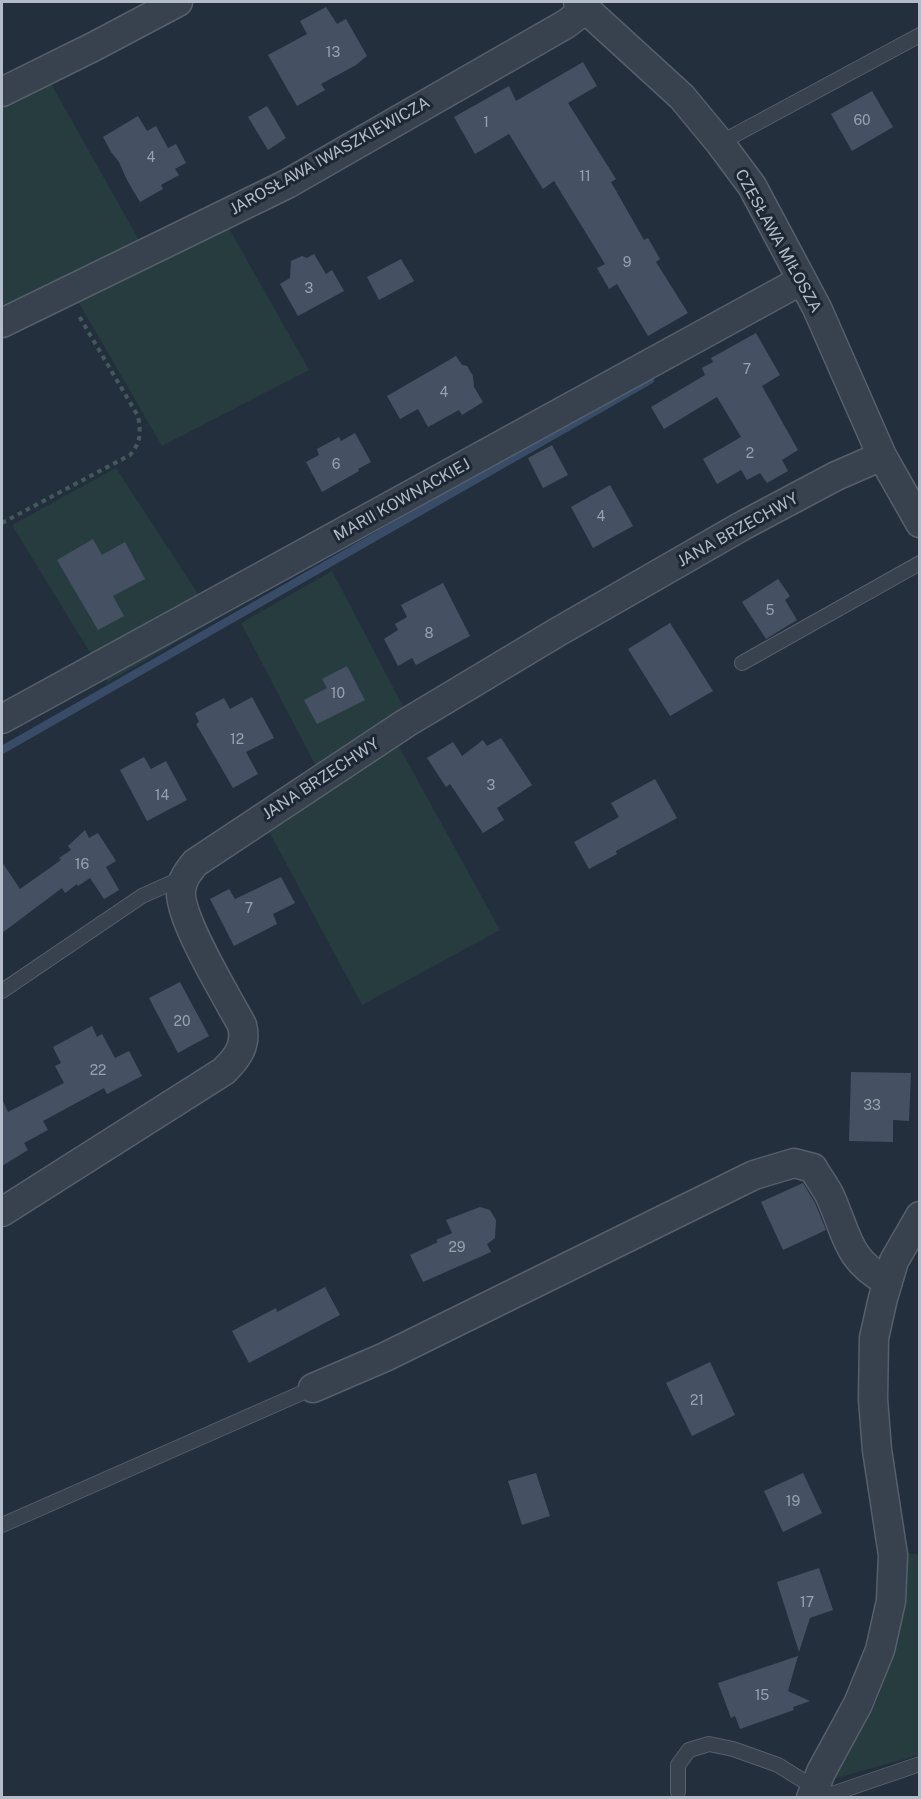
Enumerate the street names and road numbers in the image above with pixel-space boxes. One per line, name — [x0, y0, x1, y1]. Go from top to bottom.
street label: JAROSŁAWA IWASZKIEWICZA — [227, 93, 433, 219]
street label: CZESŁAWA MIŁOSZA — [731, 166, 825, 316]
street label: MARII KOWNACKIEJ — [331, 455, 473, 545]
street label: JANA BRZECHWY — [674, 489, 802, 571]
street label: JANA BRZECHWY — [259, 734, 383, 824]

